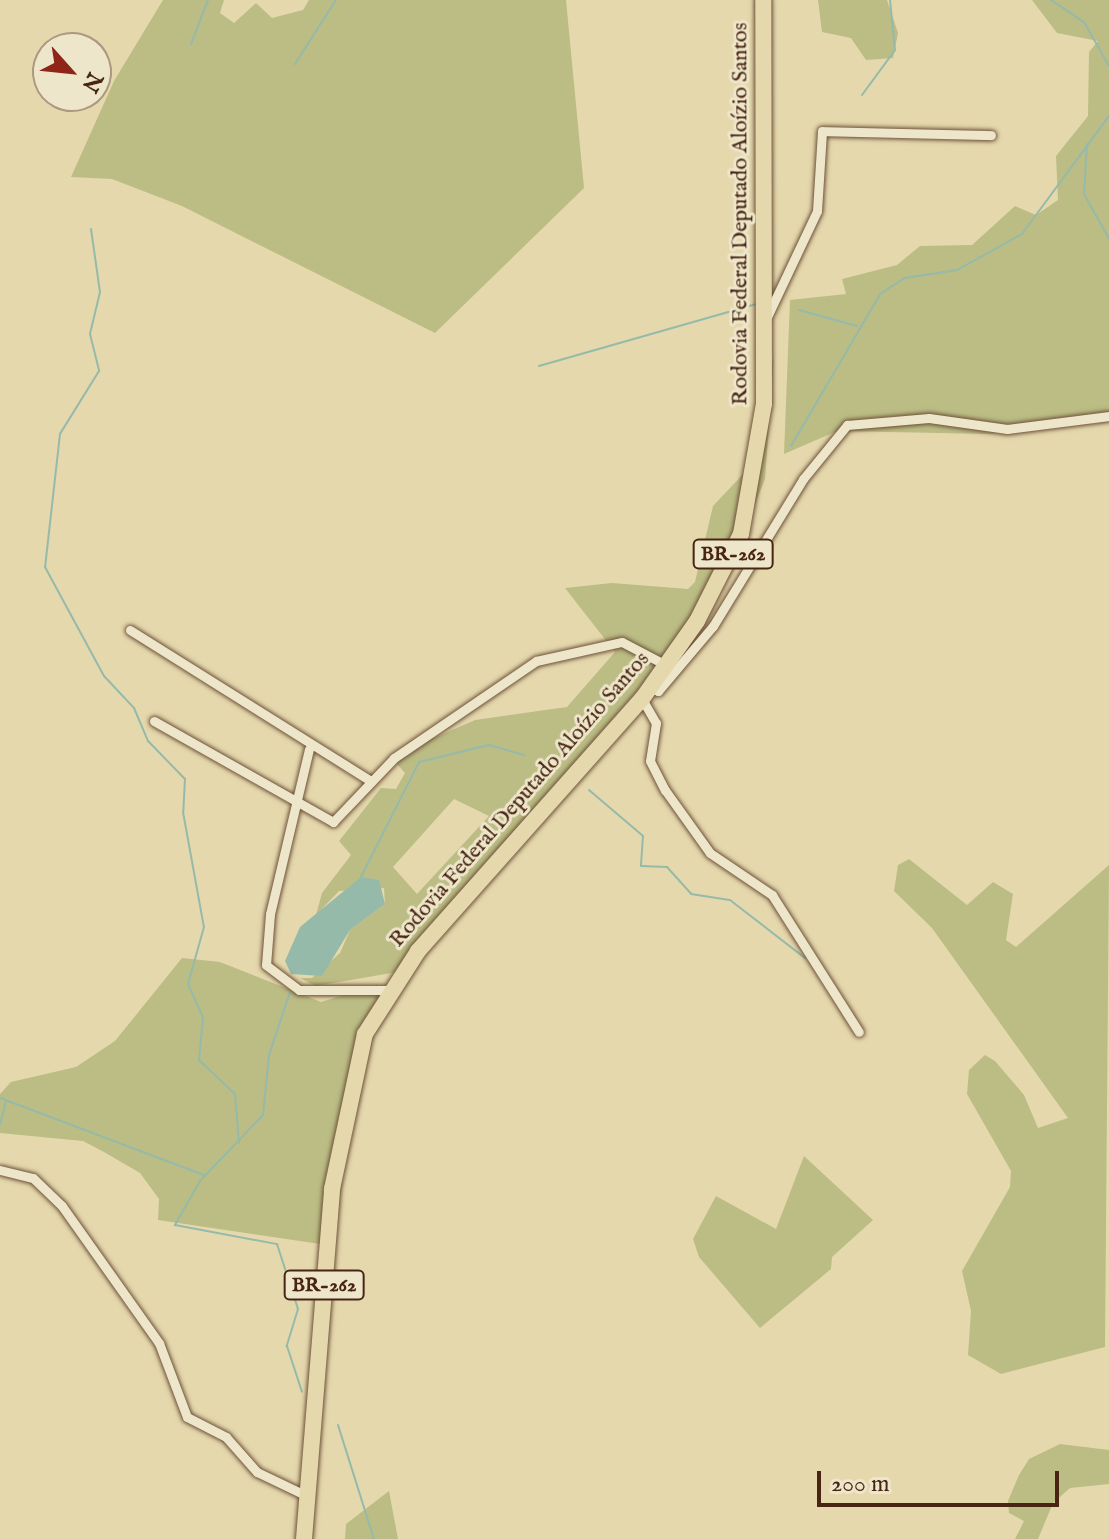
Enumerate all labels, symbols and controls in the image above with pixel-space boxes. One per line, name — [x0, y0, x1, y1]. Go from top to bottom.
street label: Rodovia Federal Deputado Aloízio Santos — [728, 23, 754, 405]
north arrow — [32, 32, 112, 112]
text: N — [75, 67, 108, 97]
road number: BR-262 — [691, 538, 775, 570]
street label: Rodovia Federal Deputado Aloízio Santos — [384, 647, 656, 953]
road number: BR-262 — [282, 1269, 366, 1301]
scale bar — [821, 1455, 1063, 1505]
text: 200 m — [831, 1469, 890, 1500]

